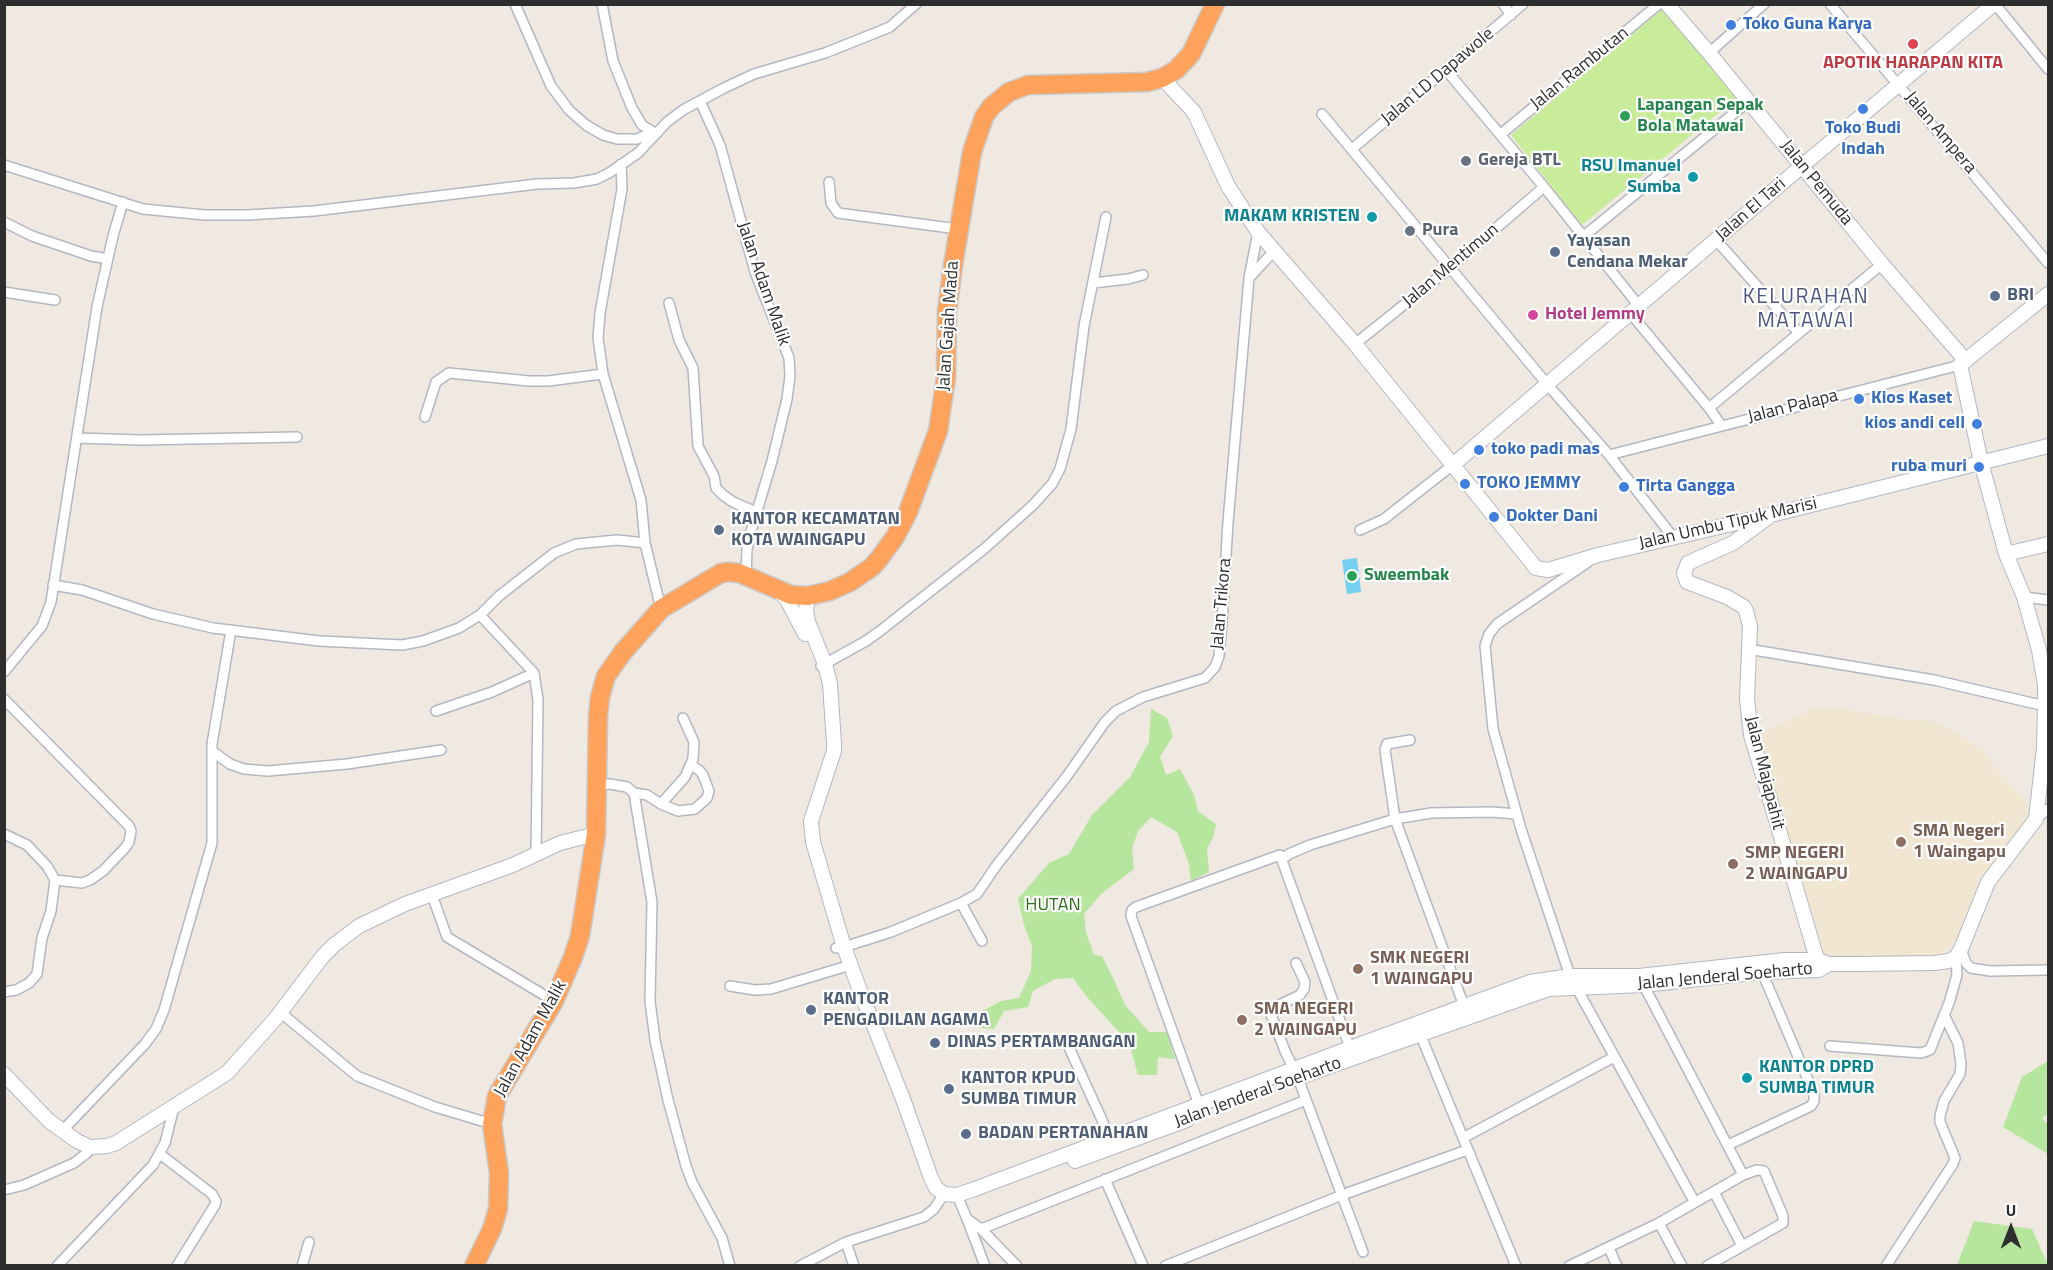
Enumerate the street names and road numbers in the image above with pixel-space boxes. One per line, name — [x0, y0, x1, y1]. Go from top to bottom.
street label: Jalan LD Dapawole — [1377, 23, 1499, 131]
street label: Jalan Rambutan — [1526, 23, 1634, 115]
street label: Jalan Ampera — [1899, 88, 1981, 178]
street label: Jalan Pemuda — [1775, 136, 1857, 230]
street label: Jalan El Tari — [1711, 174, 1791, 246]
street label: Jalan Adam Malik — [732, 219, 794, 349]
street label: Jalan Mentimun — [1398, 219, 1504, 313]
street label: Jalan Gajah Mada — [934, 260, 964, 392]
street label: Jalan Palapa — [1746, 385, 1840, 429]
street label: Jalan Umbu Tipuk Marisi — [1637, 493, 1819, 555]
street label: Jalan Trikora — [1207, 557, 1237, 651]
street label: Jalan Majapahit — [1739, 714, 1789, 832]
street label: Jalan Jenderal Soeharto — [1636, 959, 1814, 995]
street label: Jalan Adam Malik — [490, 977, 572, 1101]
street label: Jalan Jenderal Soeharto — [1172, 1053, 1344, 1133]

